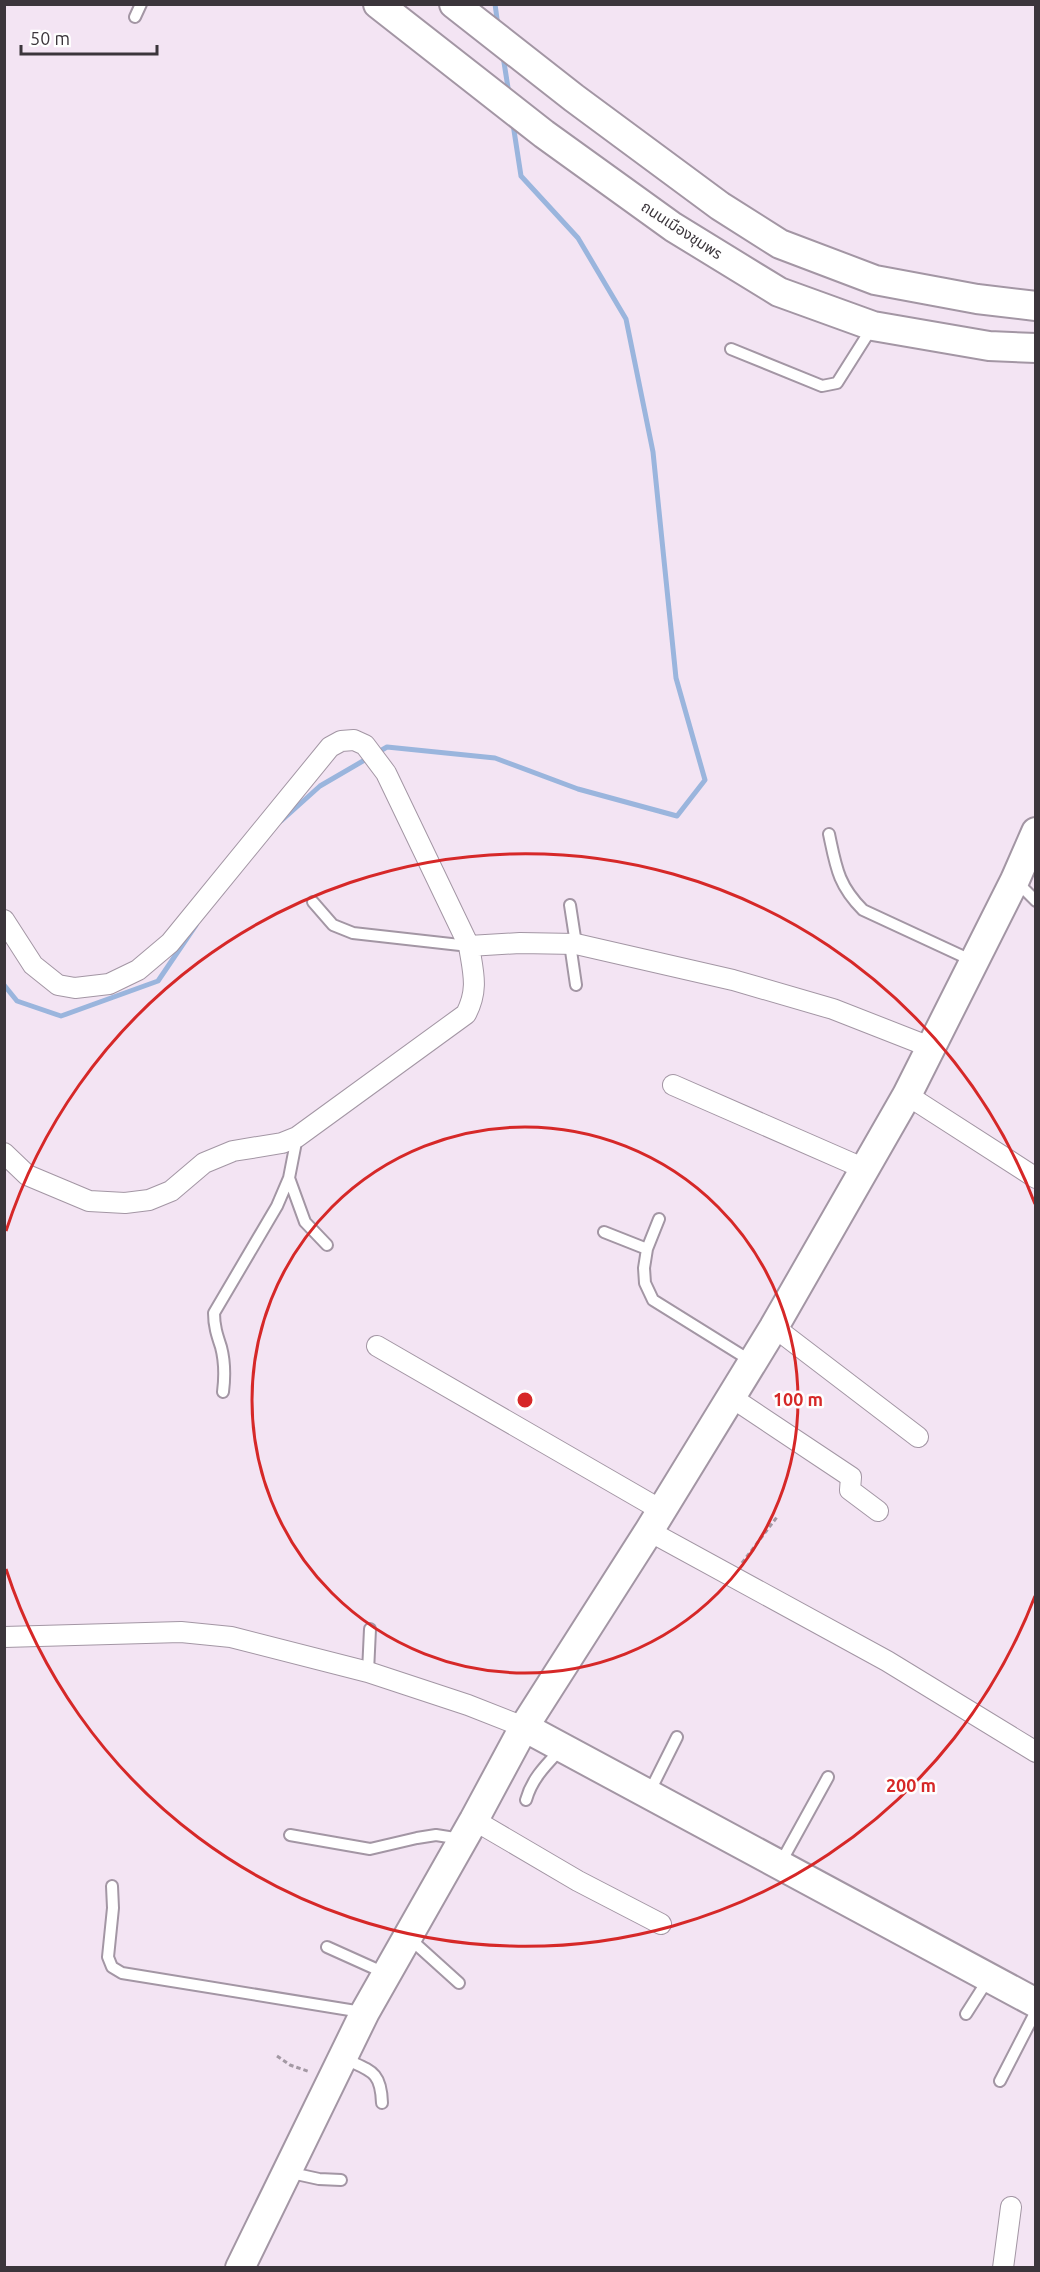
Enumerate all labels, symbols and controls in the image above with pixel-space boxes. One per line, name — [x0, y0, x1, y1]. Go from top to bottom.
scale bar — [21, 18, 158, 56]
text: 50 m — [30, 28, 70, 48]
street label: ถนนเมืองชุมพร — [638, 198, 726, 263]
text: 100 m — [773, 1389, 823, 1409]
centre of rings — [515, 1390, 535, 1410]
text: 200 m — [886, 1775, 936, 1795]

